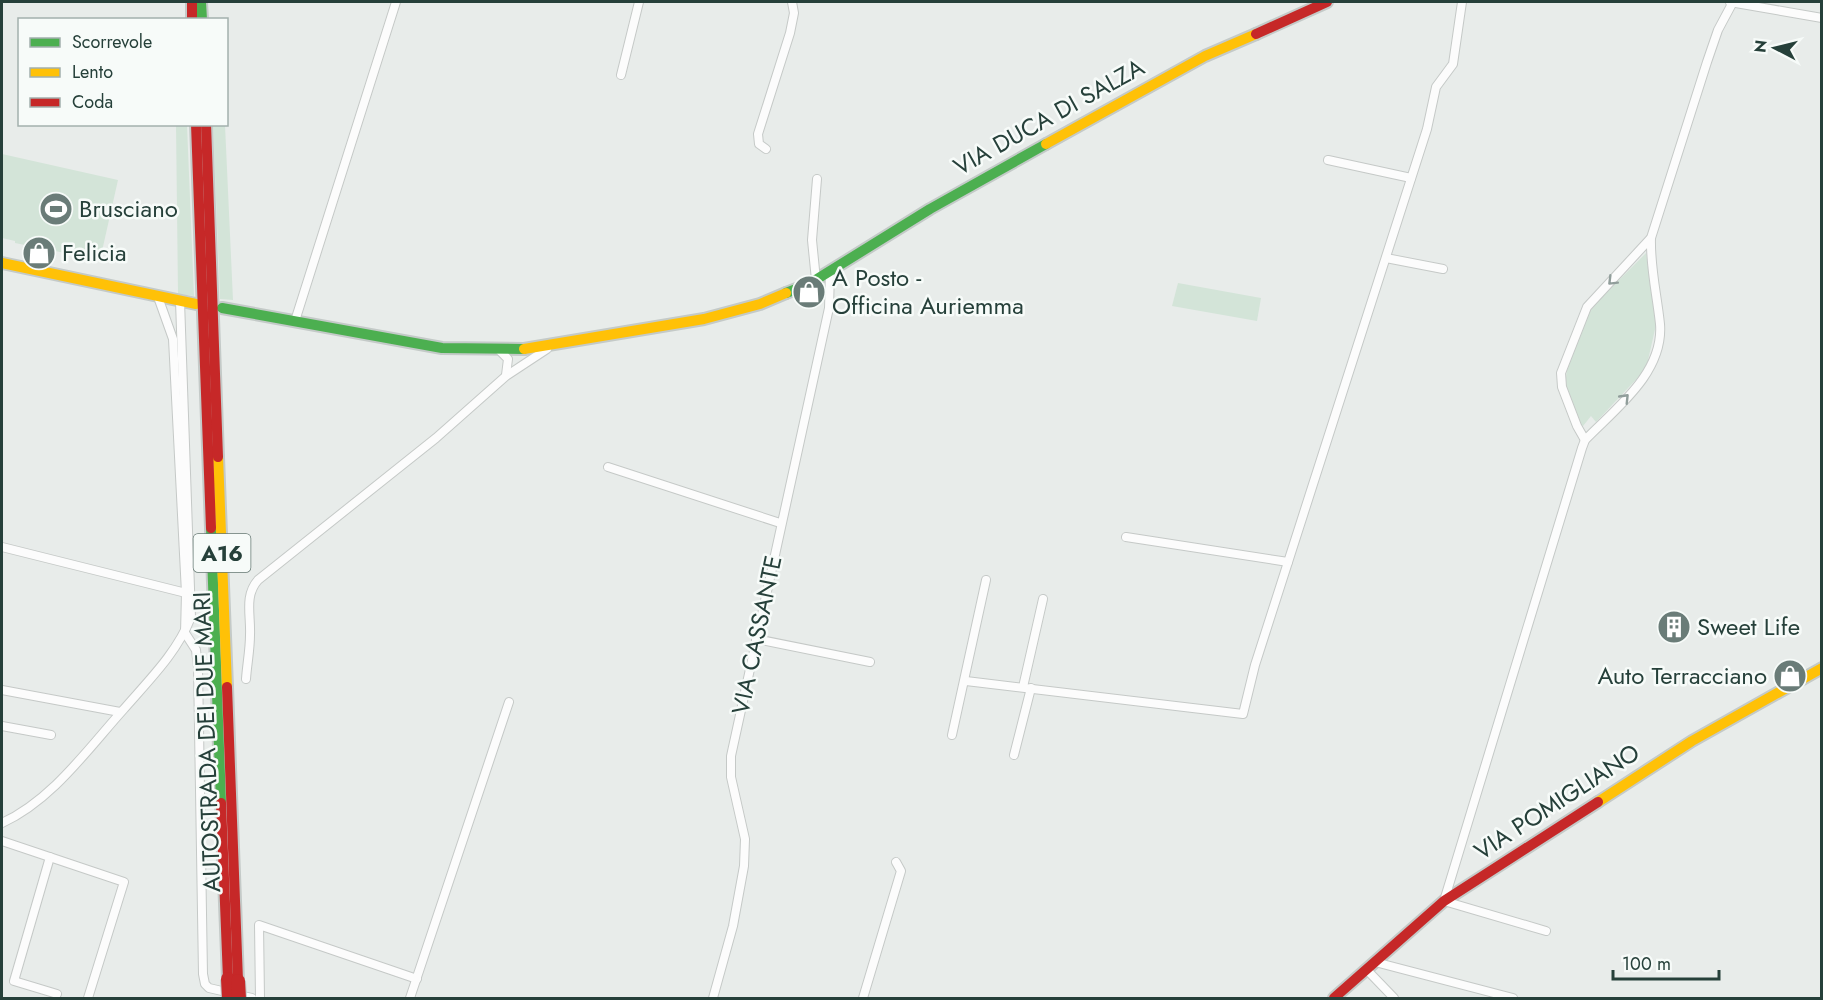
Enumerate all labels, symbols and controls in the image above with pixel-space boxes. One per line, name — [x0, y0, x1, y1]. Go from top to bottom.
legend — [18, 18, 228, 126]
north arrow — [1745, 18, 1805, 78]
text: Scorrevole — [72, 29, 152, 55]
text: N — [1748, 39, 1773, 54]
street label: VIA DUCA DI SALZA — [947, 49, 1151, 184]
text: Lento — [72, 59, 113, 85]
text: Coda — [72, 89, 113, 115]
sports icon: Brusciano — [38, 191, 74, 227]
place label: Brusciano — [79, 191, 178, 226]
shop icon: Felicia — [21, 235, 57, 271]
place label: Felicia — [62, 235, 127, 270]
place label: A Posto - Officina Auriemma — [832, 260, 1024, 323]
shop icon: A Posto - Officina Auriemma — [791, 274, 827, 310]
one-way arrow — [1608, 275, 1619, 285]
one-way arrow — [1618, 394, 1629, 405]
road number: A16 — [194, 534, 250, 572]
street label: VIA CASSANTE — [723, 552, 790, 718]
street label: AUTOSTRADA DEI DUE MARI — [184, 591, 229, 893]
building icon: Sweet Life — [1656, 609, 1692, 645]
place label: Sweet Life — [1697, 609, 1800, 644]
place label: Auto Terracciano — [1597, 658, 1767, 693]
shop icon: Auto Terracciano — [1772, 658, 1808, 694]
street label: VIA POMIGLIANO — [1467, 735, 1646, 868]
scale bar — [1613, 943, 1720, 981]
text: 100 m — [1622, 951, 1671, 977]

